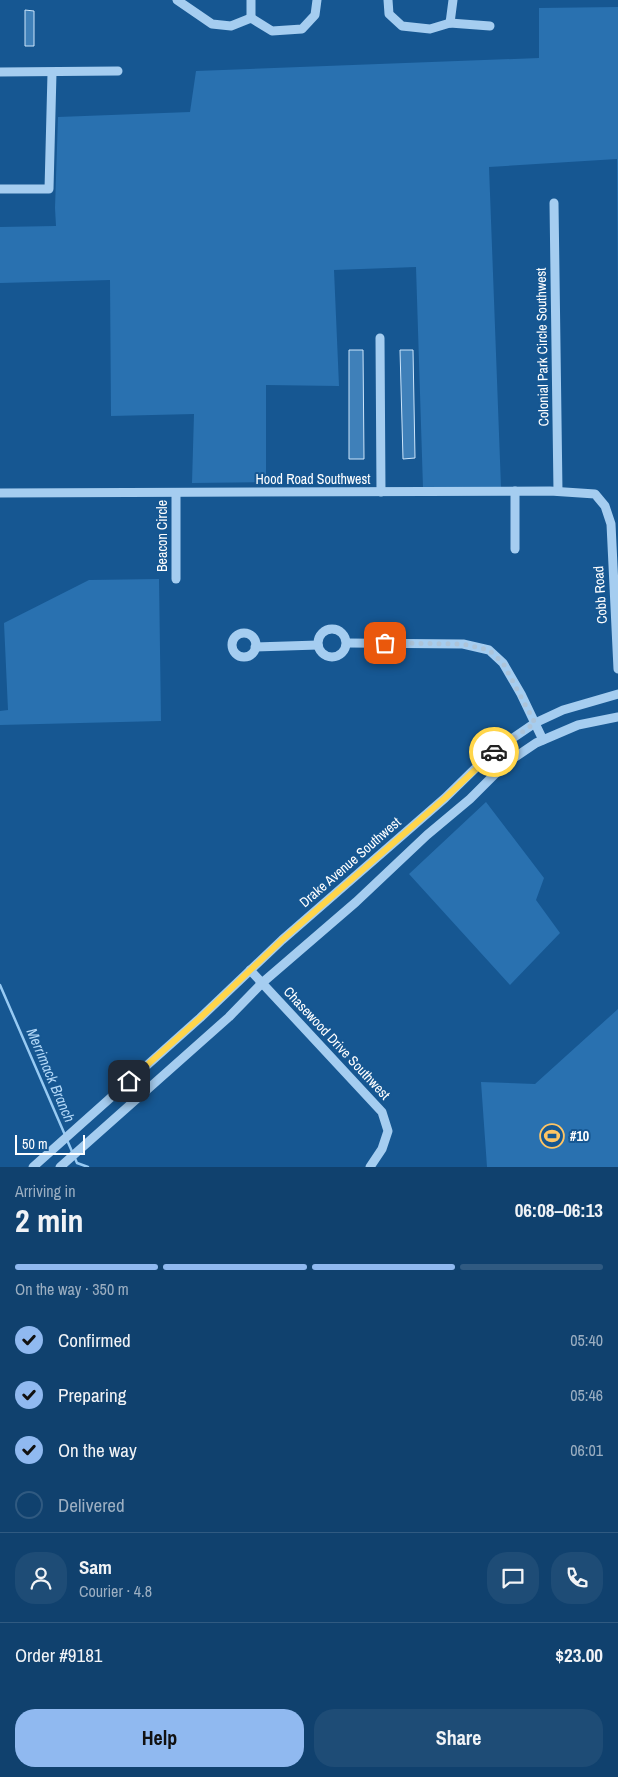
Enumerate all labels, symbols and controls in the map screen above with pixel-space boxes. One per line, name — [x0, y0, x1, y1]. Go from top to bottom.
street label: Colonial Park Circle Southwest — [532, 267, 552, 427]
street label: Hood Road Southwest — [256, 470, 370, 488]
street label: Beacon Circle — [153, 500, 171, 572]
street label: Cobb Road — [589, 565, 611, 625]
pin — [364, 622, 406, 664]
icon: bag — [371, 629, 399, 657]
courier — [469, 727, 519, 777]
icon: car — [480, 738, 508, 766]
street label: Drake Avenue Southwest — [296, 813, 404, 911]
street label: Chasewood Drive Southwest — [280, 983, 394, 1103]
water label: Merrimack Branch — [22, 1025, 80, 1125]
pin — [108, 1060, 150, 1102]
icon: home — [115, 1067, 143, 1095]
sports icon: #10 — [539, 1123, 565, 1149]
place label: #10 — [570, 1127, 589, 1145]
scale bar — [15, 1132, 85, 1155]
text: 50 m — [22, 1135, 48, 1153]
text: Arriving in — [15, 1180, 76, 1202]
text: 06:08–06:13 — [515, 1197, 603, 1223]
text: 2 min — [15, 1199, 84, 1242]
text: On the way · 350 m — [15, 1278, 129, 1300]
icon: check — [15, 1326, 43, 1354]
text: Confirmed — [58, 1327, 131, 1353]
text: 05:40 — [570, 1329, 603, 1351]
icon: check — [15, 1381, 43, 1409]
text: Preparing — [58, 1382, 126, 1408]
text: 05:46 — [570, 1384, 603, 1406]
icon: check — [15, 1436, 43, 1464]
text: On the way — [58, 1437, 137, 1463]
text: 06:01 — [570, 1439, 603, 1461]
text: Delivered — [58, 1492, 125, 1518]
button: person — [15, 1552, 67, 1604]
button: chat — [487, 1552, 539, 1604]
button: phone — [551, 1552, 603, 1604]
text: Sam — [79, 1554, 112, 1580]
text: Courier · 4.8 — [79, 1580, 152, 1602]
text: Order #9181 — [15, 1642, 102, 1668]
text: $23.00 — [555, 1642, 603, 1668]
button: Help — [15, 1709, 304, 1767]
button: Share — [314, 1709, 603, 1767]

